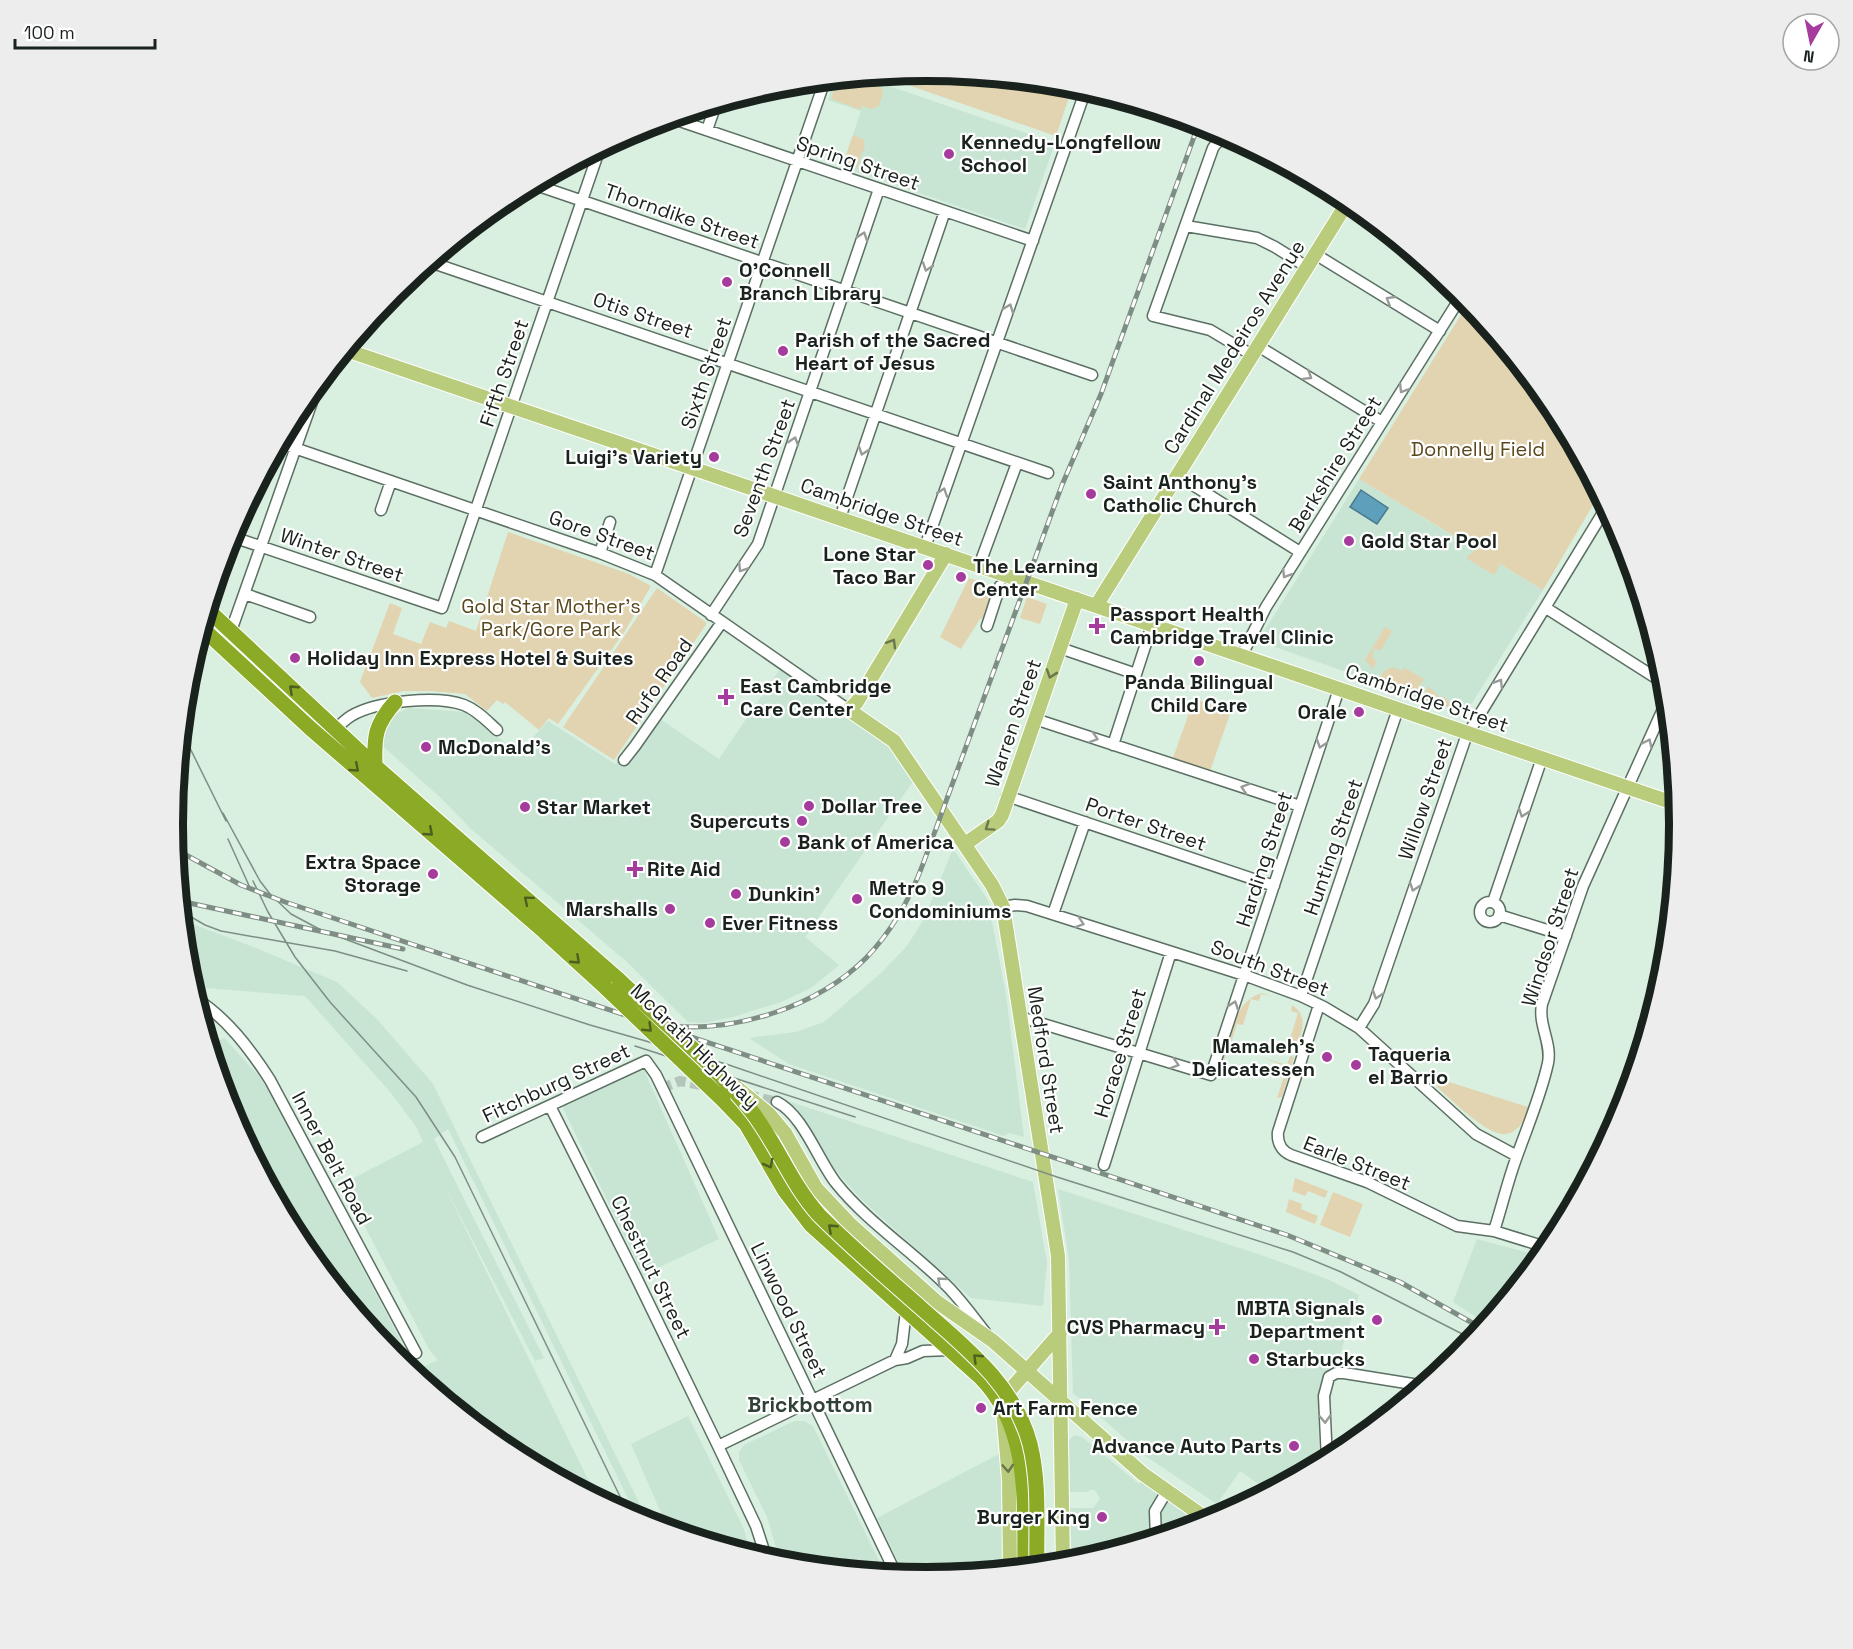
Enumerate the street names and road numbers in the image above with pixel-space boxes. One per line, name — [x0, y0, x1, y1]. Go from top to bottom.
street label: Spring Street — [793, 130, 923, 196]
street label: Thorndike Street — [601, 177, 763, 255]
street label: Cardinal Medeiros Avenue — [1157, 235, 1311, 459]
street label: Otis Street — [589, 286, 697, 344]
street label: Sixth Street — [675, 314, 737, 432]
street label: Fifth Street — [473, 316, 535, 430]
street label: Berkshire Street — [1283, 391, 1387, 537]
street label: Seventh Street — [727, 395, 801, 541]
street label: Cambridge Street — [797, 472, 967, 552]
street label: Gore Street — [545, 504, 659, 566]
street label: Winter Street — [277, 522, 407, 588]
street label: Rufo Road — [620, 633, 698, 729]
street label: Warren Street — [979, 655, 1047, 791]
street label: Cambridge Street — [1342, 658, 1512, 738]
street label: Willow Street — [1392, 735, 1458, 863]
street label: Hunting Street — [1297, 775, 1369, 919]
street label: Harding Street — [1230, 788, 1298, 930]
street label: Porter Street — [1082, 791, 1210, 857]
street label: Windsor Street — [1515, 864, 1585, 1010]
street label: South Street — [1207, 934, 1333, 1002]
street label: McGrath Highway — [625, 978, 765, 1114]
street label: Medford Street — [1022, 984, 1070, 1136]
street label: Horace Street — [1088, 985, 1152, 1121]
street label: Fitchburg Street — [478, 1037, 634, 1129]
street label: Inner Belt Road — [286, 1087, 378, 1229]
street label: Earle Street — [1300, 1130, 1414, 1196]
street label: Chestnut Street — [605, 1191, 697, 1343]
street label: Linwood Street — [745, 1238, 833, 1382]

